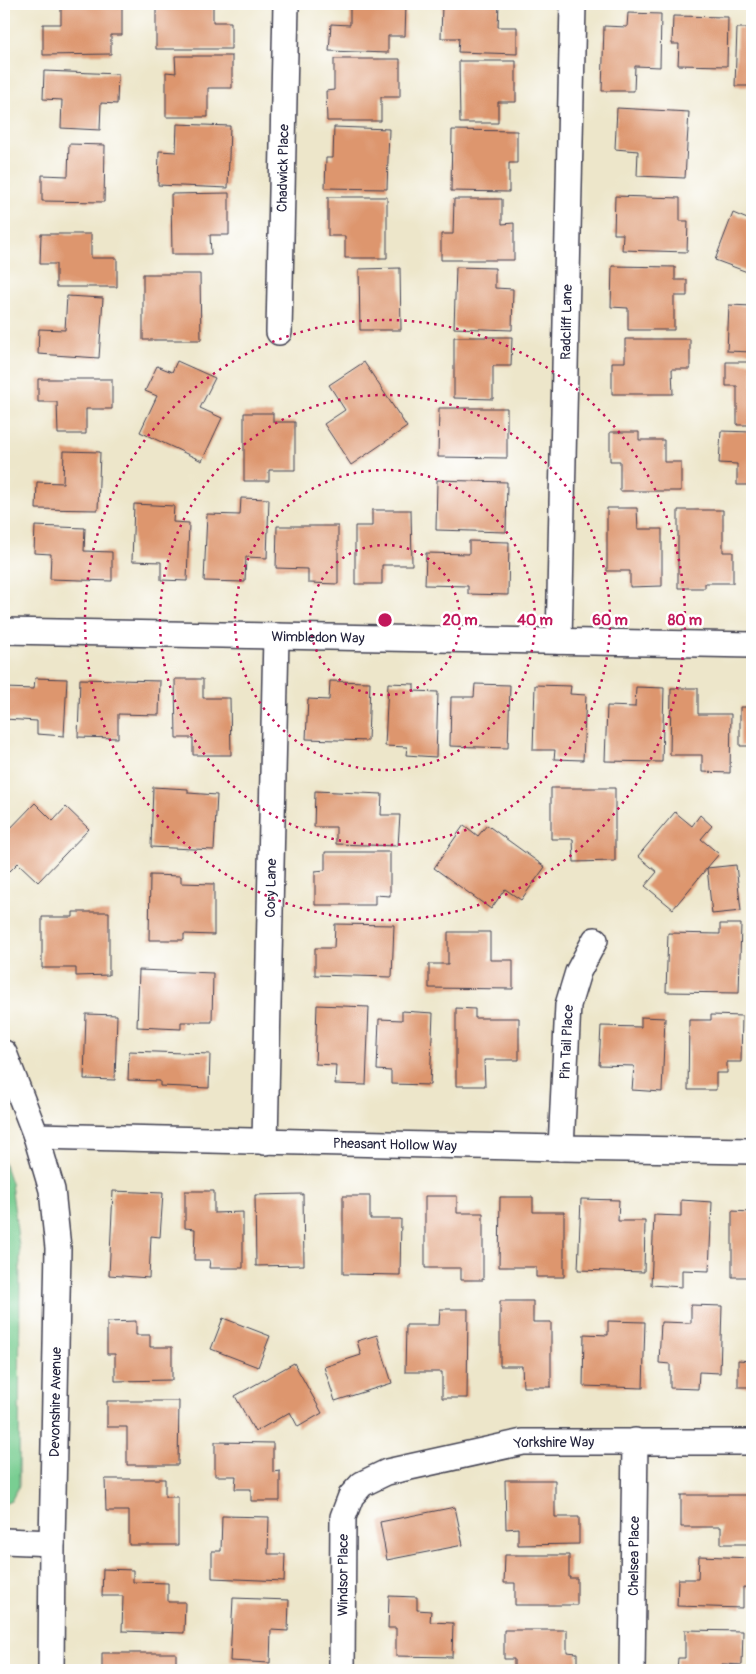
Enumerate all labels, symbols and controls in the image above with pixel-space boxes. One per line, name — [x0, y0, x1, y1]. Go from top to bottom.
street label: Chadwick Place — [274, 124, 292, 212]
street label: Radcliff Lane — [557, 284, 576, 360]
centre of rings — [376, 611, 394, 629]
text: 20 m — [442, 611, 478, 630]
text: 40 m — [517, 611, 553, 630]
text: 60 m — [592, 611, 628, 630]
text: 80 m — [668, 611, 702, 630]
street label: Wimbledon Way — [271, 628, 365, 647]
street label: Cory Lane — [262, 858, 280, 918]
street label: Pin Tail Place — [556, 1004, 577, 1080]
street label: Pheasant Hollow Way — [333, 1135, 457, 1155]
street label: Devonshire Avenue — [46, 1347, 65, 1457]
street label: Yorkshire Way — [512, 1434, 594, 1453]
street label: Chelsea Place — [625, 1516, 643, 1596]
street label: Windsor Place — [334, 1534, 352, 1616]

